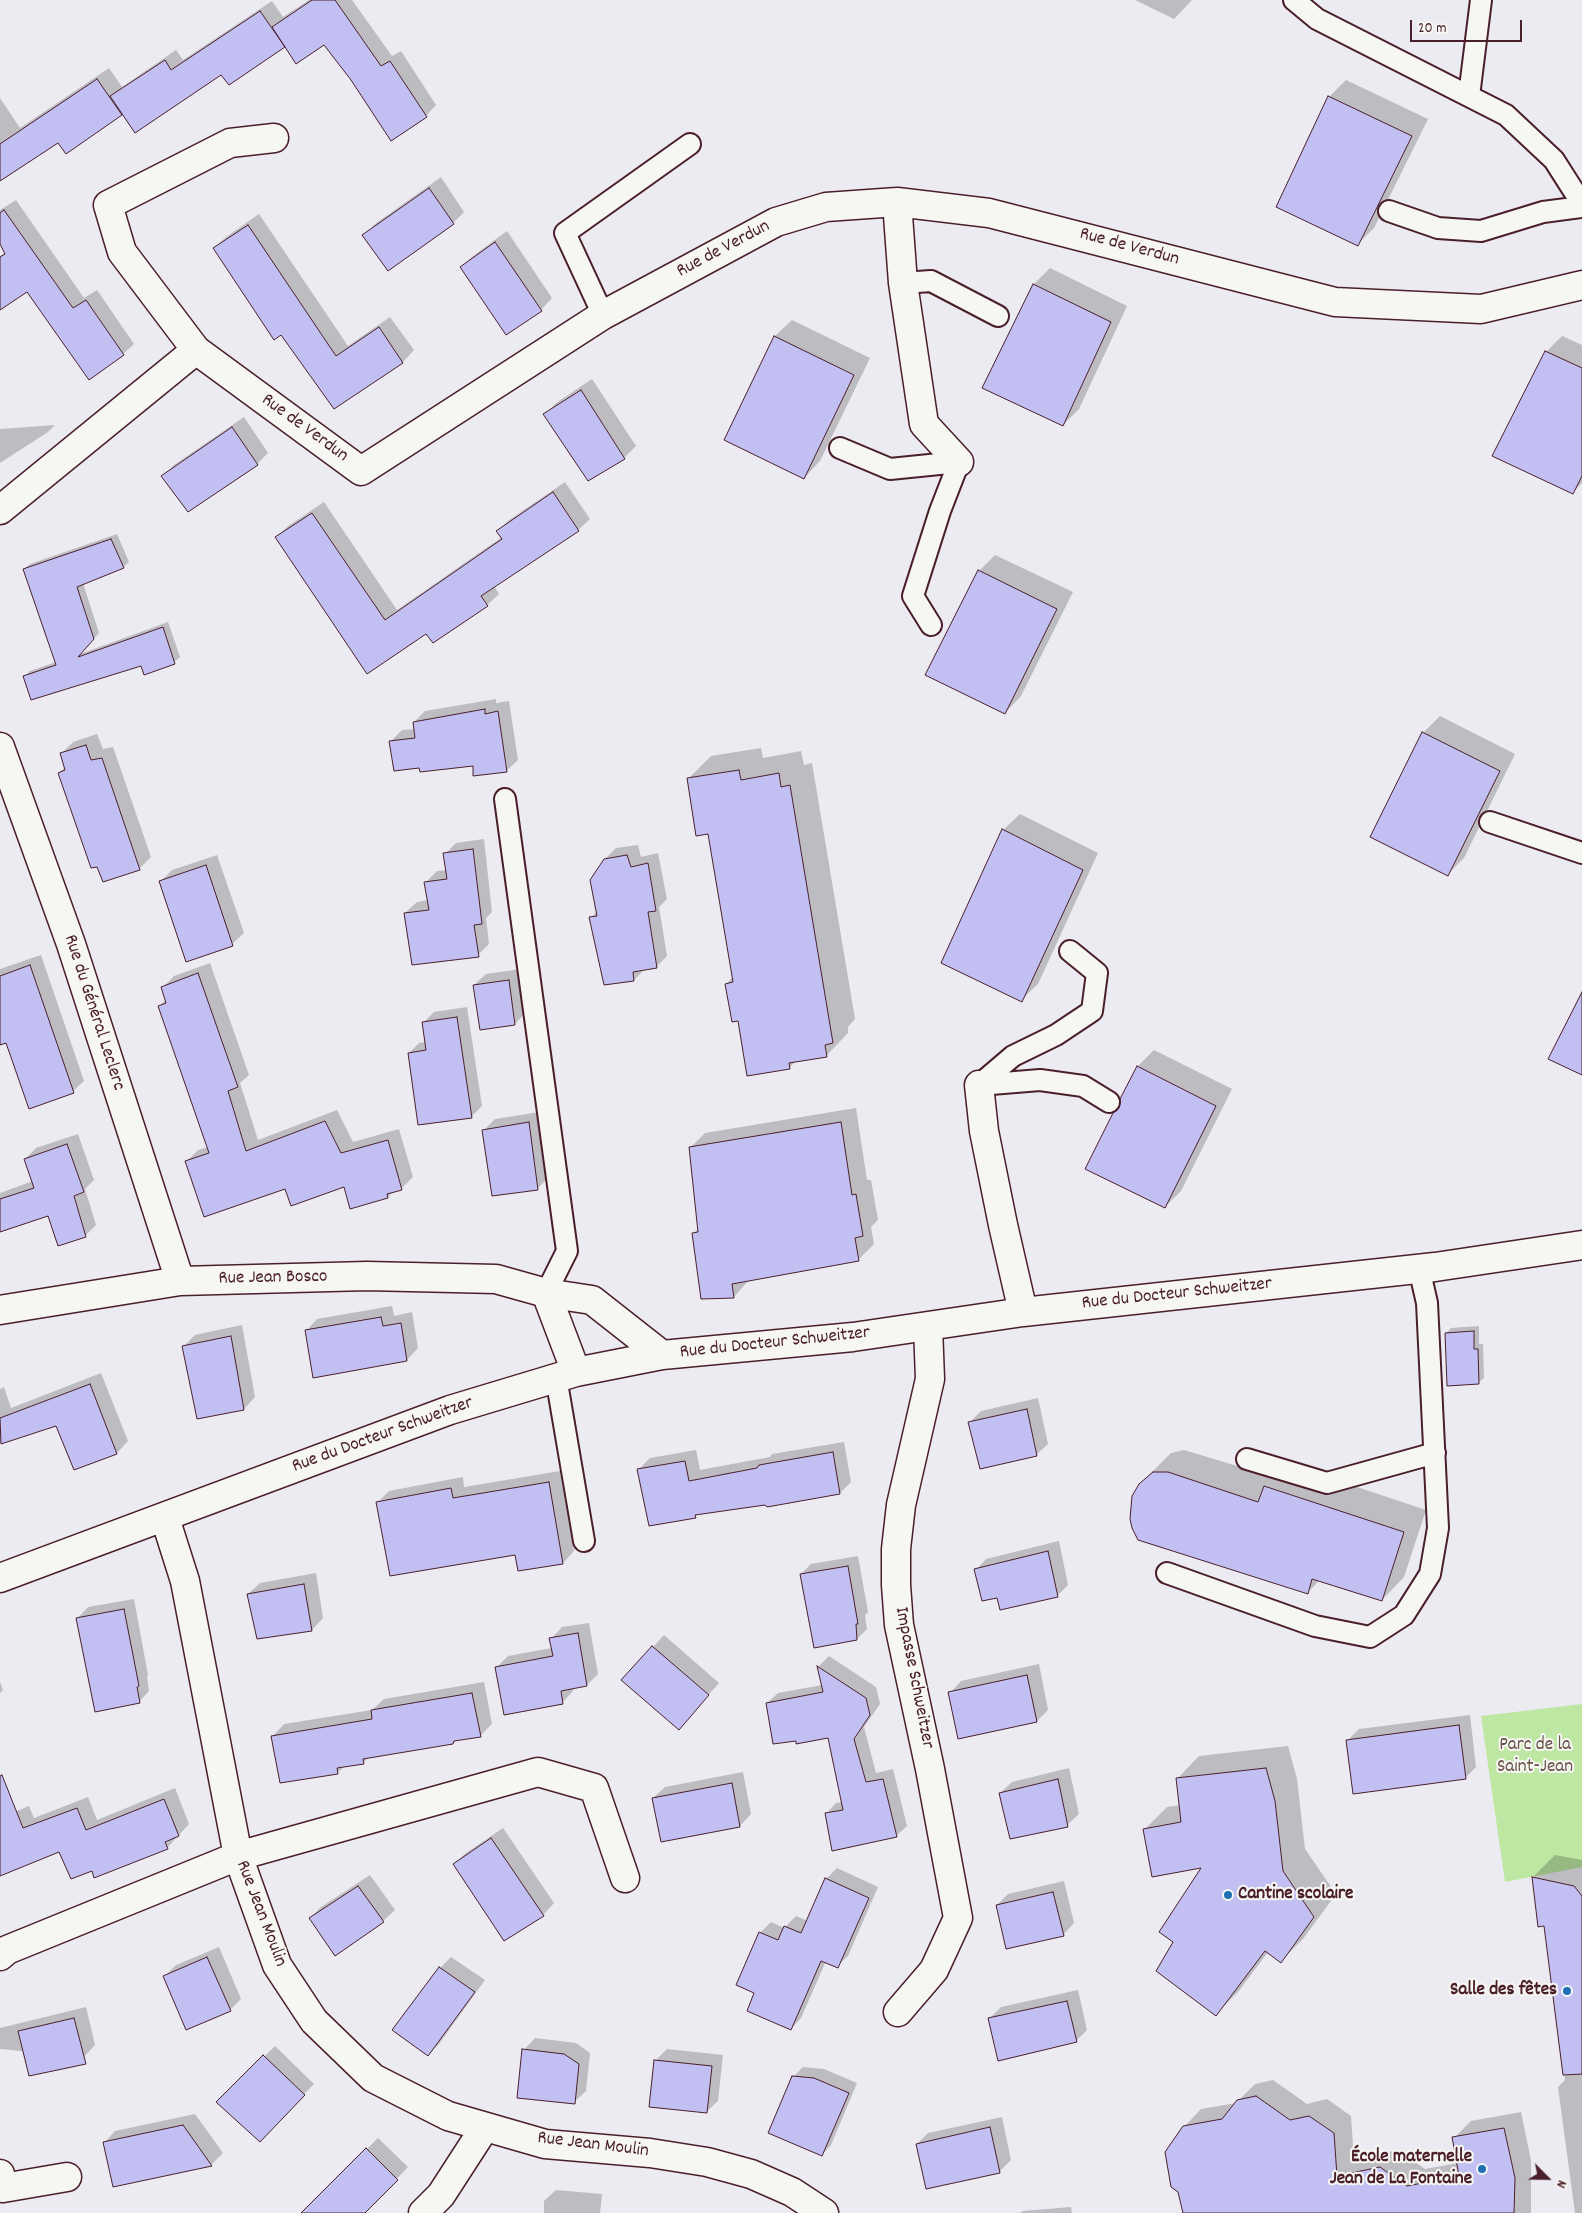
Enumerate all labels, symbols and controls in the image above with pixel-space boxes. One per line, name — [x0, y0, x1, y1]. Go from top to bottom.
scale bar — [1412, 10, 1524, 42]
text: 20 m — [1418, 18, 1446, 40]
street label: Rue de Verdun — [674, 216, 774, 284]
street label: Rue de Verdun — [1077, 224, 1181, 272]
street label: Rue de Verdun — [256, 390, 352, 468]
street label: Rue du Général Leclerc — [57, 932, 129, 1094]
street label: Rue Jean Bosco — [218, 1267, 328, 1291]
street label: Rue du Docteur Schweitzer — [1081, 1274, 1273, 1316]
street label: Rue du Docteur Schweitzer — [679, 1323, 871, 1365]
street label: Rue du Docteur Schweitzer — [289, 1393, 477, 1479]
street label: Impasse Schweitzer — [888, 1605, 938, 1751]
park label: Parc de la Saint-Jean — [1497, 1735, 1573, 1779]
street label: Rue Jean Moulin — [229, 1858, 291, 1970]
place label: Cantine scolaire — [1238, 1884, 1353, 1906]
marker: Cantine scolaire — [1222, 1889, 1234, 1901]
place label: Salle des fêtes — [1450, 1980, 1557, 2002]
marker: Salle des fêtes — [1561, 1985, 1573, 1997]
street label: Rue Jean Moulin — [536, 2128, 650, 2164]
place label: École maternelle Jean de La Fontaine — [1330, 2147, 1472, 2191]
north arrow — [1522, 2153, 1572, 2203]
marker: École maternelle Jean de La Fontaine — [1476, 2163, 1488, 2175]
text: N — [1550, 2177, 1571, 2191]

